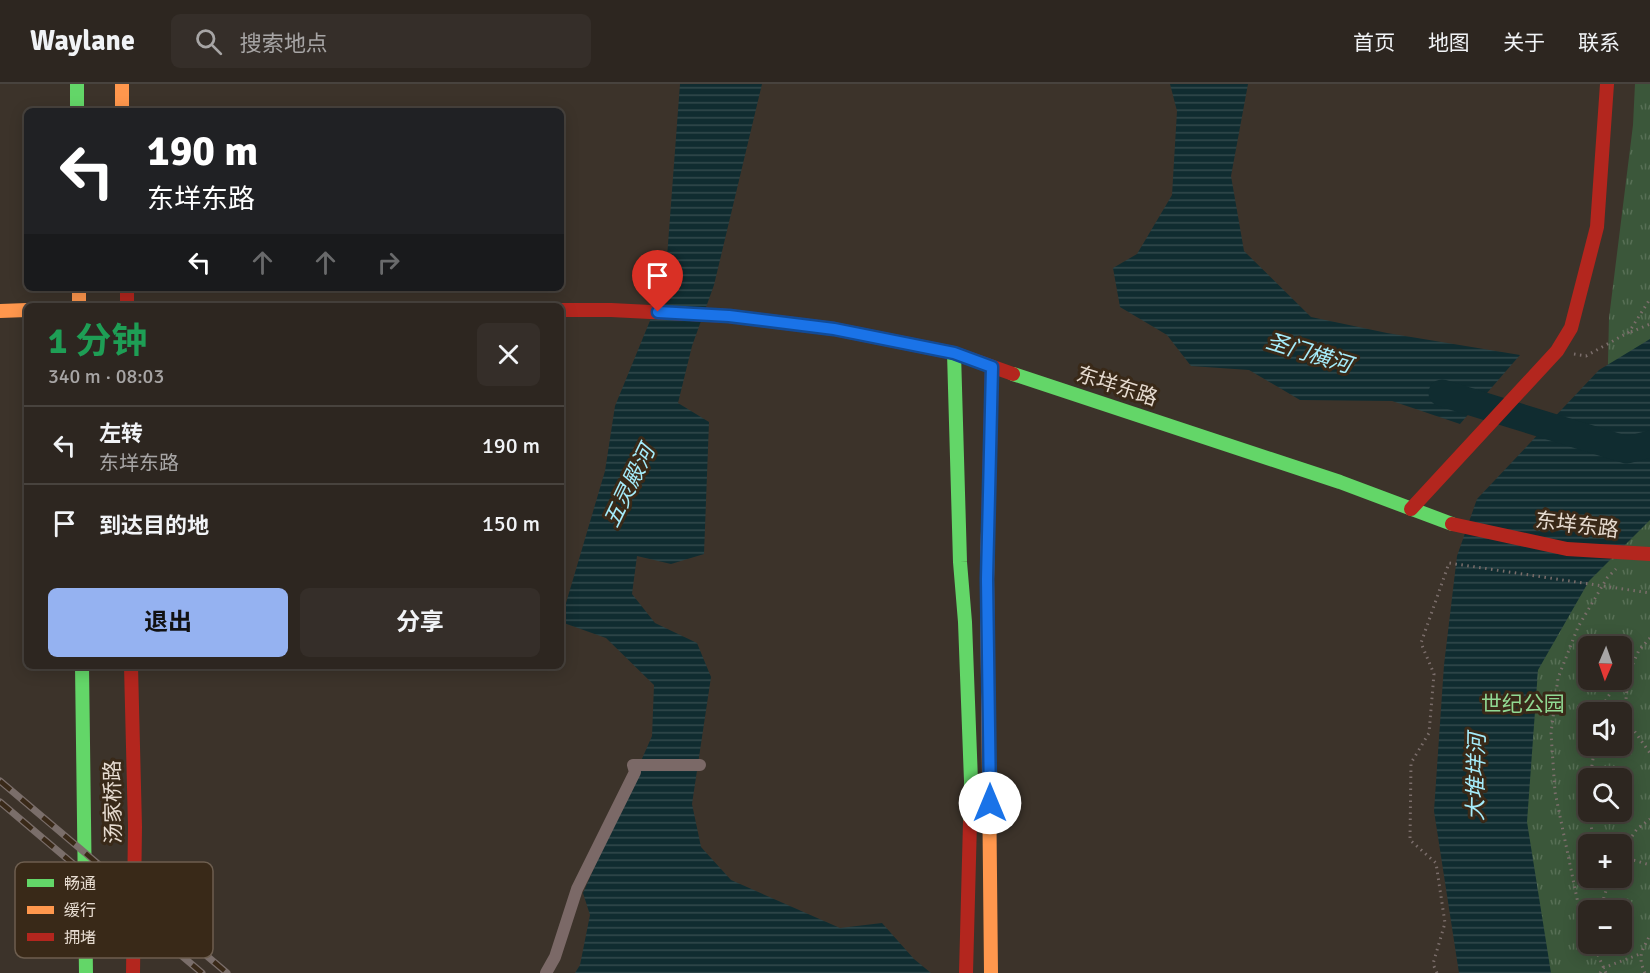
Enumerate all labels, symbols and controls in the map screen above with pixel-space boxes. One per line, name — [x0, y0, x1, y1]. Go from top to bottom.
search box — [171, 14, 591, 68]
text: Waylane — [30, 24, 135, 58]
icon: search — [192, 25, 225, 58]
text: 搜索地点 — [240, 30, 328, 57]
text: 首页 — [1353, 30, 1395, 56]
text: 地图 — [1428, 30, 1470, 56]
text: 关于 — [1503, 30, 1545, 56]
text: 联系 — [1578, 30, 1620, 56]
text: 190 m — [147, 126, 258, 177]
icon: left — [48, 132, 126, 210]
text: 东垟东路 — [147, 183, 255, 216]
icon: left — [183, 246, 216, 279]
icon: ahead — [246, 246, 279, 279]
icon: ahead — [309, 246, 342, 279]
icon: right — [372, 246, 405, 279]
pin — [632, 250, 683, 312]
icon: arrive — [641, 259, 674, 292]
text: 1 分钟 — [48, 319, 147, 364]
button: close — [477, 323, 540, 386]
water label: 圣门横河 — [1263, 327, 1359, 380]
street label: 东垟东路 — [1073, 361, 1161, 411]
text: 340 m · 08:03 — [48, 364, 164, 389]
text: 左转 — [99, 420, 143, 447]
icon: left — [48, 429, 81, 462]
text: 190 m — [482, 432, 540, 459]
water label: 五灵殿河 — [598, 437, 662, 531]
text: 东垟东路 — [99, 451, 179, 476]
icon: arrive — [48, 507, 81, 540]
street label: 东垟东路 — [1534, 507, 1620, 543]
text: 150 m — [482, 510, 540, 537]
text: 到达目的地 — [99, 512, 209, 539]
button: 退出 — [48, 588, 288, 657]
button: 分享 — [300, 588, 540, 657]
north arrow — [1578, 636, 1632, 690]
map controls — [1578, 636, 1632, 954]
park label: 世纪公园 — [1481, 691, 1565, 717]
button: sound — [1578, 702, 1632, 756]
water label: 大堆垟河 — [1462, 729, 1490, 821]
street label: 汤家桥路 — [99, 760, 127, 844]
button: search — [1578, 768, 1632, 822]
position arrow — [958, 771, 1022, 835]
button: + — [1578, 834, 1632, 888]
legend — [15, 862, 213, 958]
text: 畅通 — [64, 874, 96, 894]
button: − — [1578, 900, 1632, 954]
text: 缓行 — [64, 901, 96, 921]
text: 拥堵 — [64, 928, 96, 948]

